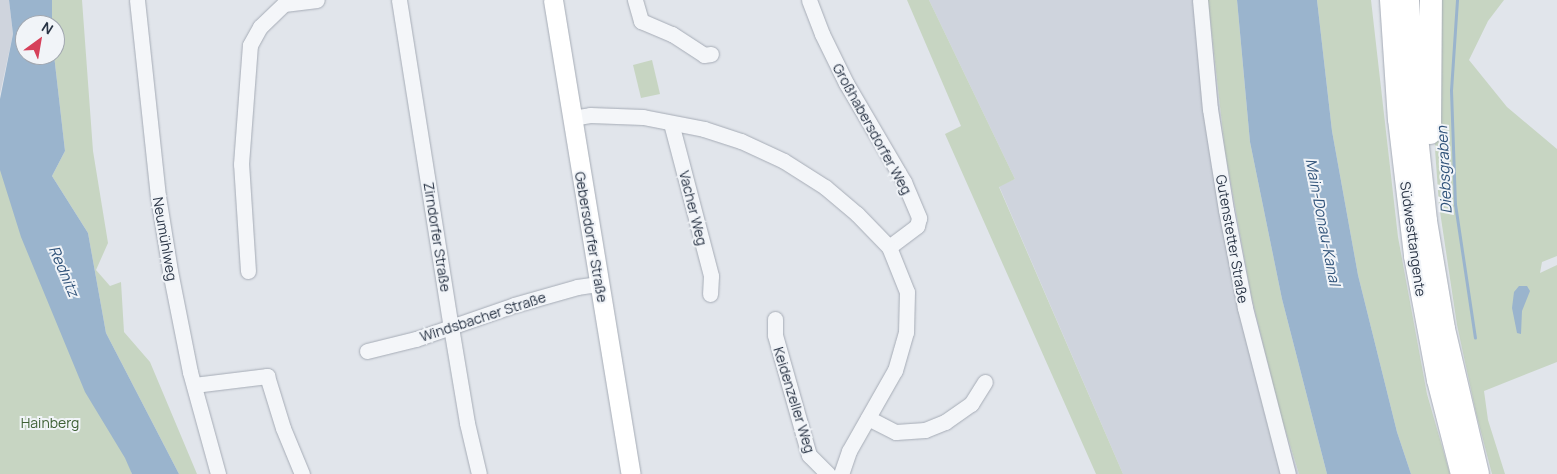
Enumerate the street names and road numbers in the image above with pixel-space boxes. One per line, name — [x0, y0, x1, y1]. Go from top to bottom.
street label: Großhabersdorfer Weg — [829, 61, 915, 197]
street label: Vacher Weg — [676, 169, 710, 247]
street label: Gebersdorfer Straße — [571, 170, 611, 304]
street label: Gutenstetter Straße — [1212, 173, 1252, 305]
street label: Südwesttangente — [1397, 180, 1429, 298]
street label: Zirndorfer Straße — [420, 181, 454, 293]
street label: Neumühlweg — [149, 196, 181, 282]
street label: Windsbacher Straße — [418, 289, 548, 345]
street label: Keidenzeller Weg — [770, 345, 818, 455]

